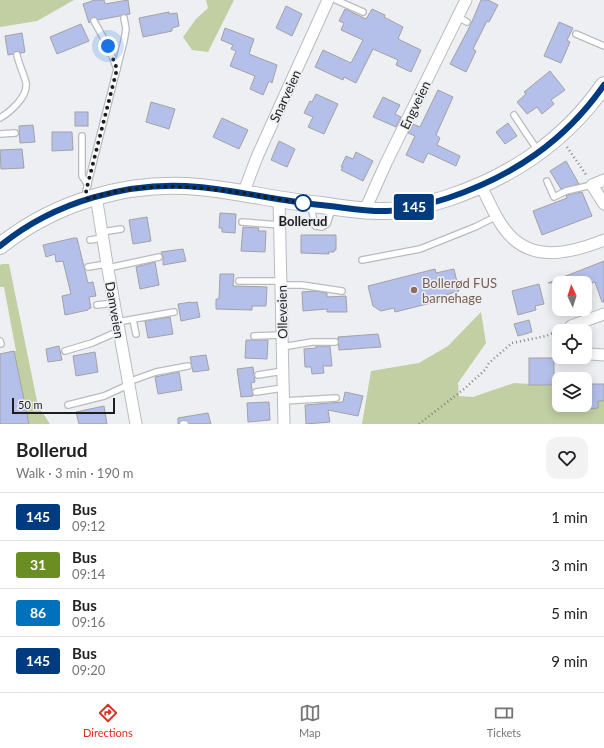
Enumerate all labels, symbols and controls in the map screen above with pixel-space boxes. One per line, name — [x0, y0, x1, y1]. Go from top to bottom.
your location — [98, 36, 118, 56]
street label: Snarveien — [266, 67, 304, 125]
street label: Engveien — [396, 78, 434, 132]
marker: Bollerud — [294, 194, 312, 212]
line badge: 145 — [391, 194, 437, 220]
text: 145 — [402, 198, 426, 215]
place label: Bollerud — [279, 213, 327, 229]
place label: Bollerød FUS barnehage — [422, 275, 497, 306]
north arrow — [552, 276, 592, 316]
map controls — [552, 276, 592, 412]
street label: Damveien — [102, 280, 128, 340]
street label: Olleveien — [274, 285, 290, 339]
marker: Bollerød FUS barnehage — [409, 285, 419, 295]
button: locate — [552, 324, 592, 364]
button: layers — [552, 372, 592, 412]
scale bar — [12, 396, 115, 415]
text: 50 m — [18, 398, 43, 411]
button: heart — [546, 437, 588, 479]
text: Bollerud — [16, 438, 87, 461]
text: Walk · 3 min · 190 m — [16, 465, 134, 481]
text: Bus — [72, 500, 97, 518]
text: 145 — [26, 508, 50, 525]
text: 1 min — [551, 508, 588, 526]
text: 09:12 — [72, 518, 105, 534]
text: Bus — [72, 548, 97, 566]
text: 31 — [30, 556, 46, 573]
text: 3 min — [551, 556, 588, 574]
text: 09:14 — [72, 566, 105, 582]
text: Bus — [72, 596, 97, 614]
text: 86 — [30, 604, 46, 621]
text: 5 min — [551, 604, 588, 622]
text: 09:16 — [72, 614, 105, 630]
text: Bus — [72, 644, 97, 662]
text: 145 — [26, 652, 50, 669]
text: 9 min — [551, 652, 588, 670]
text: 09:20 — [72, 662, 105, 678]
tab: Directions — [83, 702, 133, 739]
tab: Map — [299, 702, 321, 739]
tab: Tickets — [487, 702, 521, 739]

